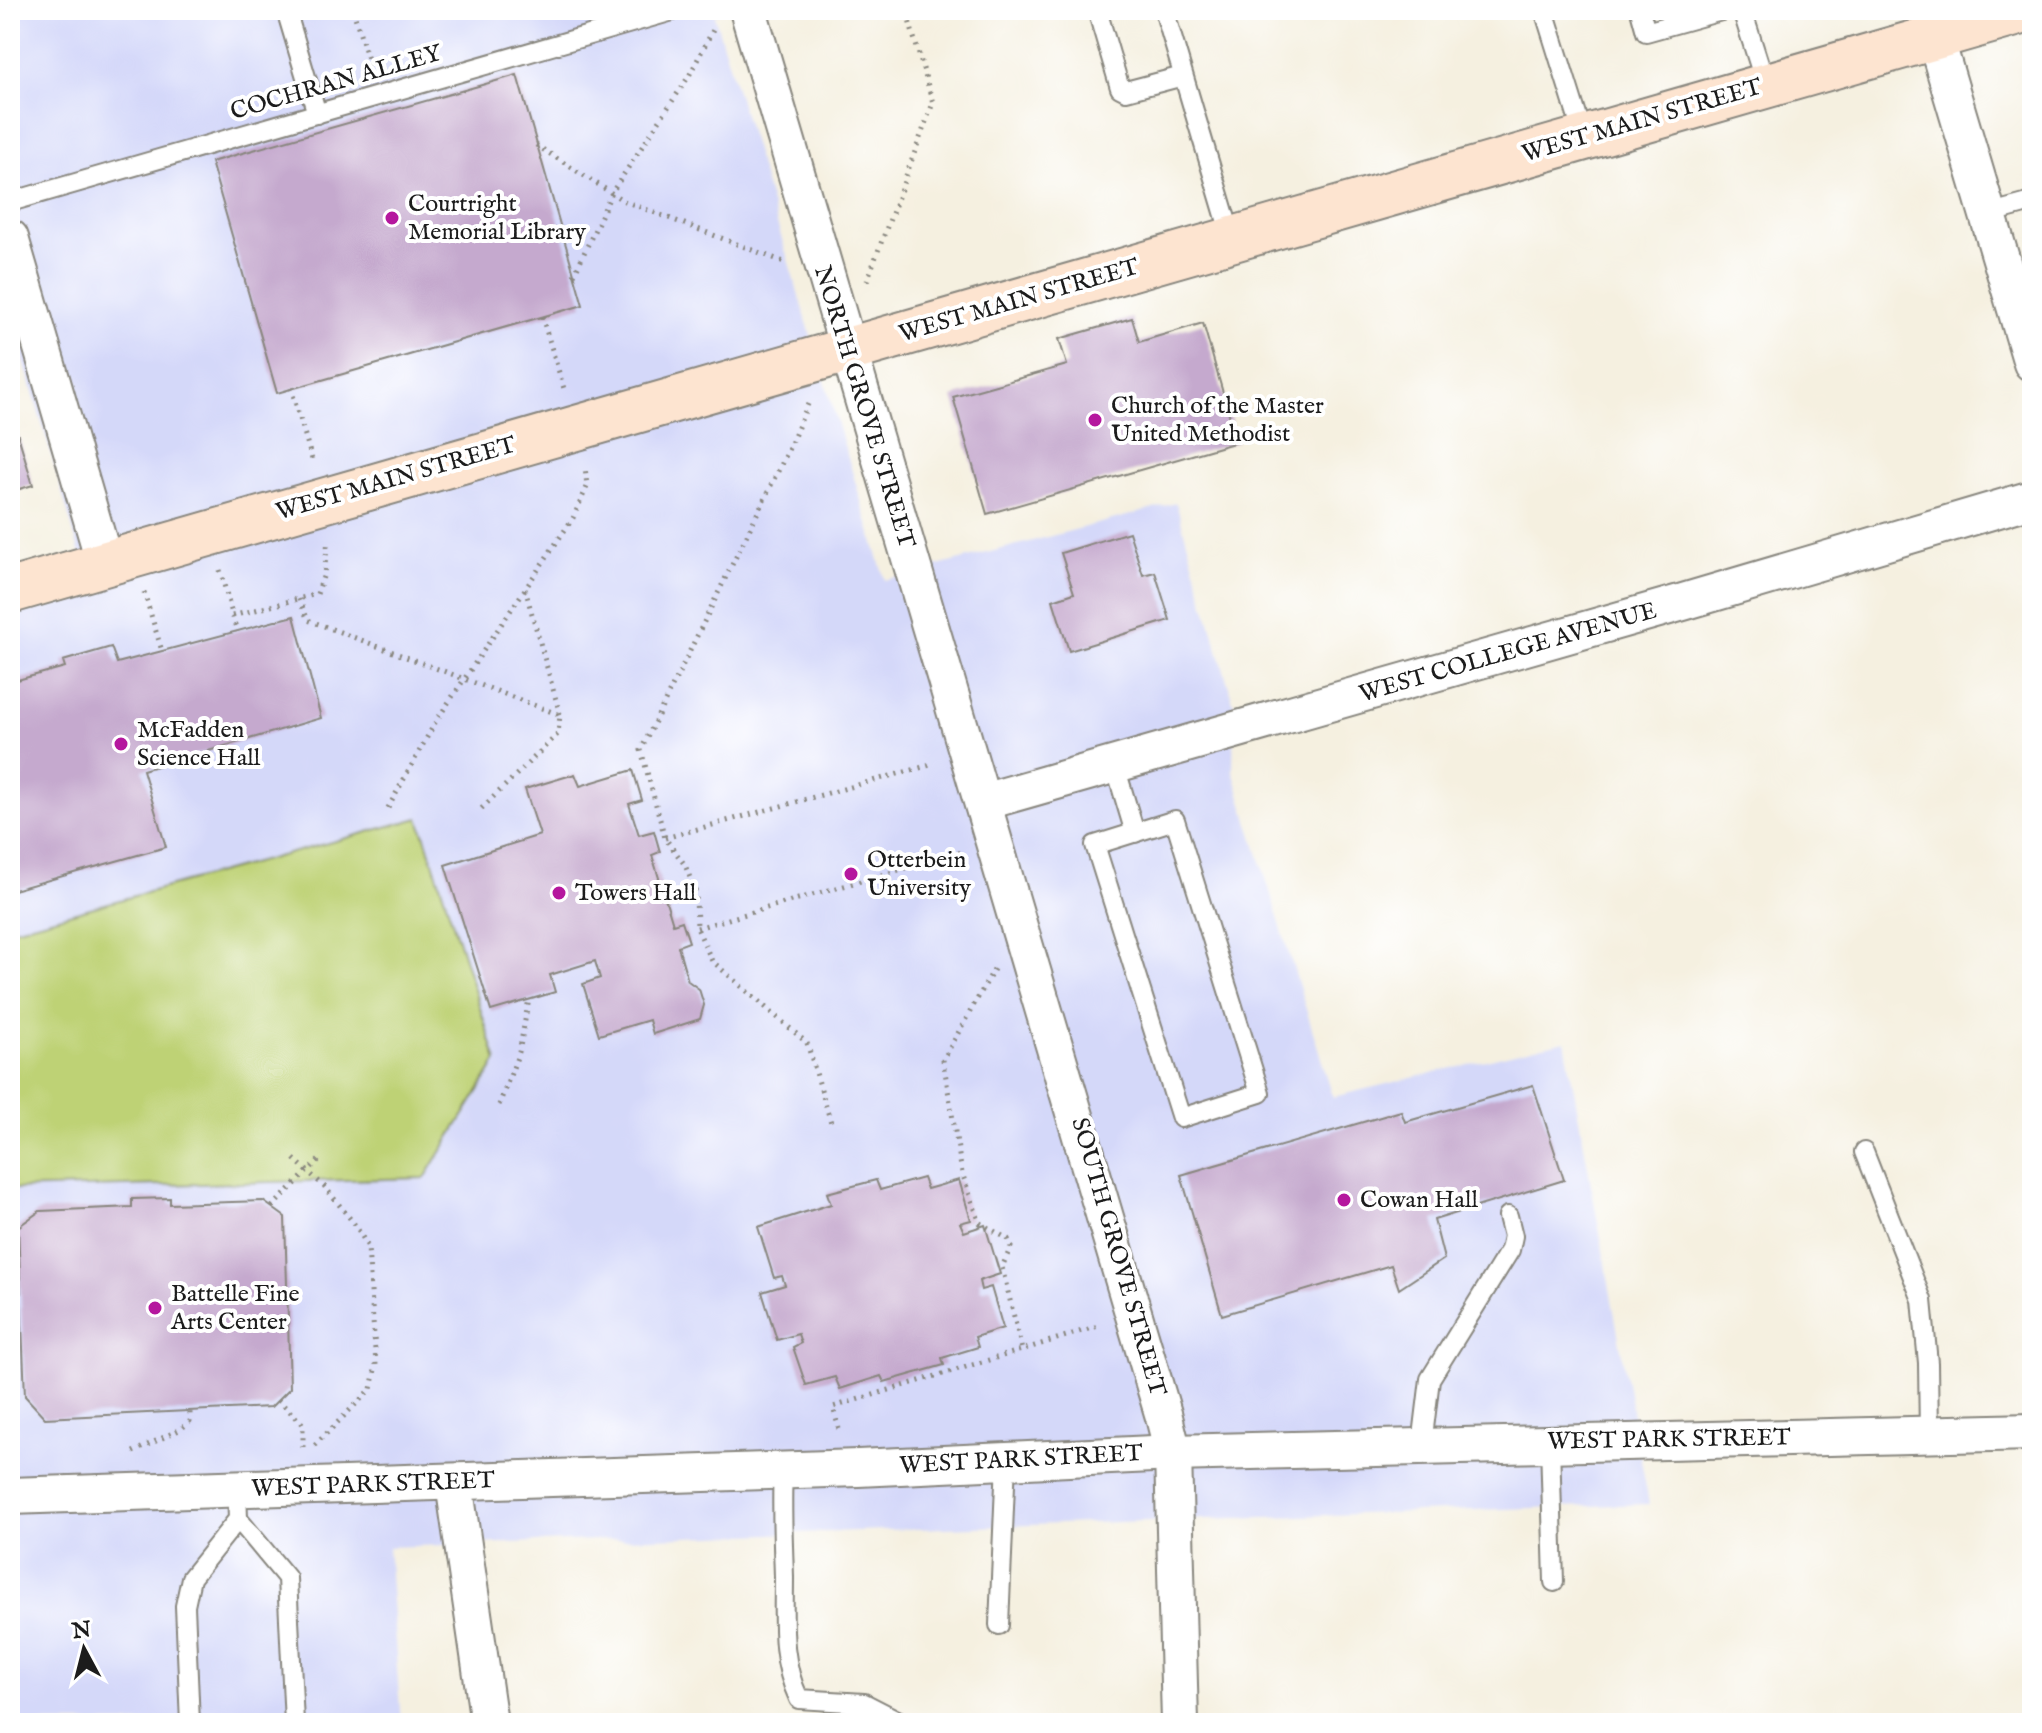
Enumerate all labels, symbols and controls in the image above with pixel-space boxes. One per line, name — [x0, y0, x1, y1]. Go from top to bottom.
street label: COCHRAN ALLEY — [227, 38, 447, 128]
street label: WEST MAIN STREET — [1518, 72, 1766, 170]
place label: Courtright Memorial Library — [408, 189, 586, 248]
marker: Courtright Memorial Library — [383, 209, 401, 227]
street label: WEST MAIN STREET — [895, 252, 1143, 350]
street label: NORTH GROVE STREET — [806, 262, 922, 552]
place label: Church of the Master United Methodist — [1111, 391, 1324, 450]
marker: Church of the Master United Methodist — [1086, 411, 1104, 429]
street label: WEST MAIN STREET — [272, 430, 520, 528]
street label: WEST COLLEGE AVENUE — [1356, 596, 1660, 710]
place label: McFadden Science Hall — [137, 715, 261, 774]
marker: McFadden Science Hall — [112, 735, 130, 753]
place label: Otterbein University — [867, 845, 971, 904]
marker: Otterbein University — [842, 865, 860, 883]
place label: Towers Hall — [575, 878, 697, 909]
marker: Towers Hall — [550, 884, 568, 902]
street label: SOUTH GROVE STREET — [1063, 1114, 1173, 1400]
place label: Cowan Hall — [1360, 1185, 1479, 1216]
marker: Cowan Hall — [1335, 1191, 1353, 1209]
place label: Battelle Fine Arts Center — [170, 1279, 299, 1338]
marker: Battelle Fine Arts Center — [146, 1299, 164, 1317]
street label: WEST PARK STREET — [1547, 1422, 1791, 1458]
street label: WEST PARK STREET — [899, 1438, 1144, 1482]
street label: WEST PARK STREET — [251, 1465, 496, 1505]
north arrow — [44, 1609, 124, 1689]
text: N — [70, 1616, 93, 1646]

